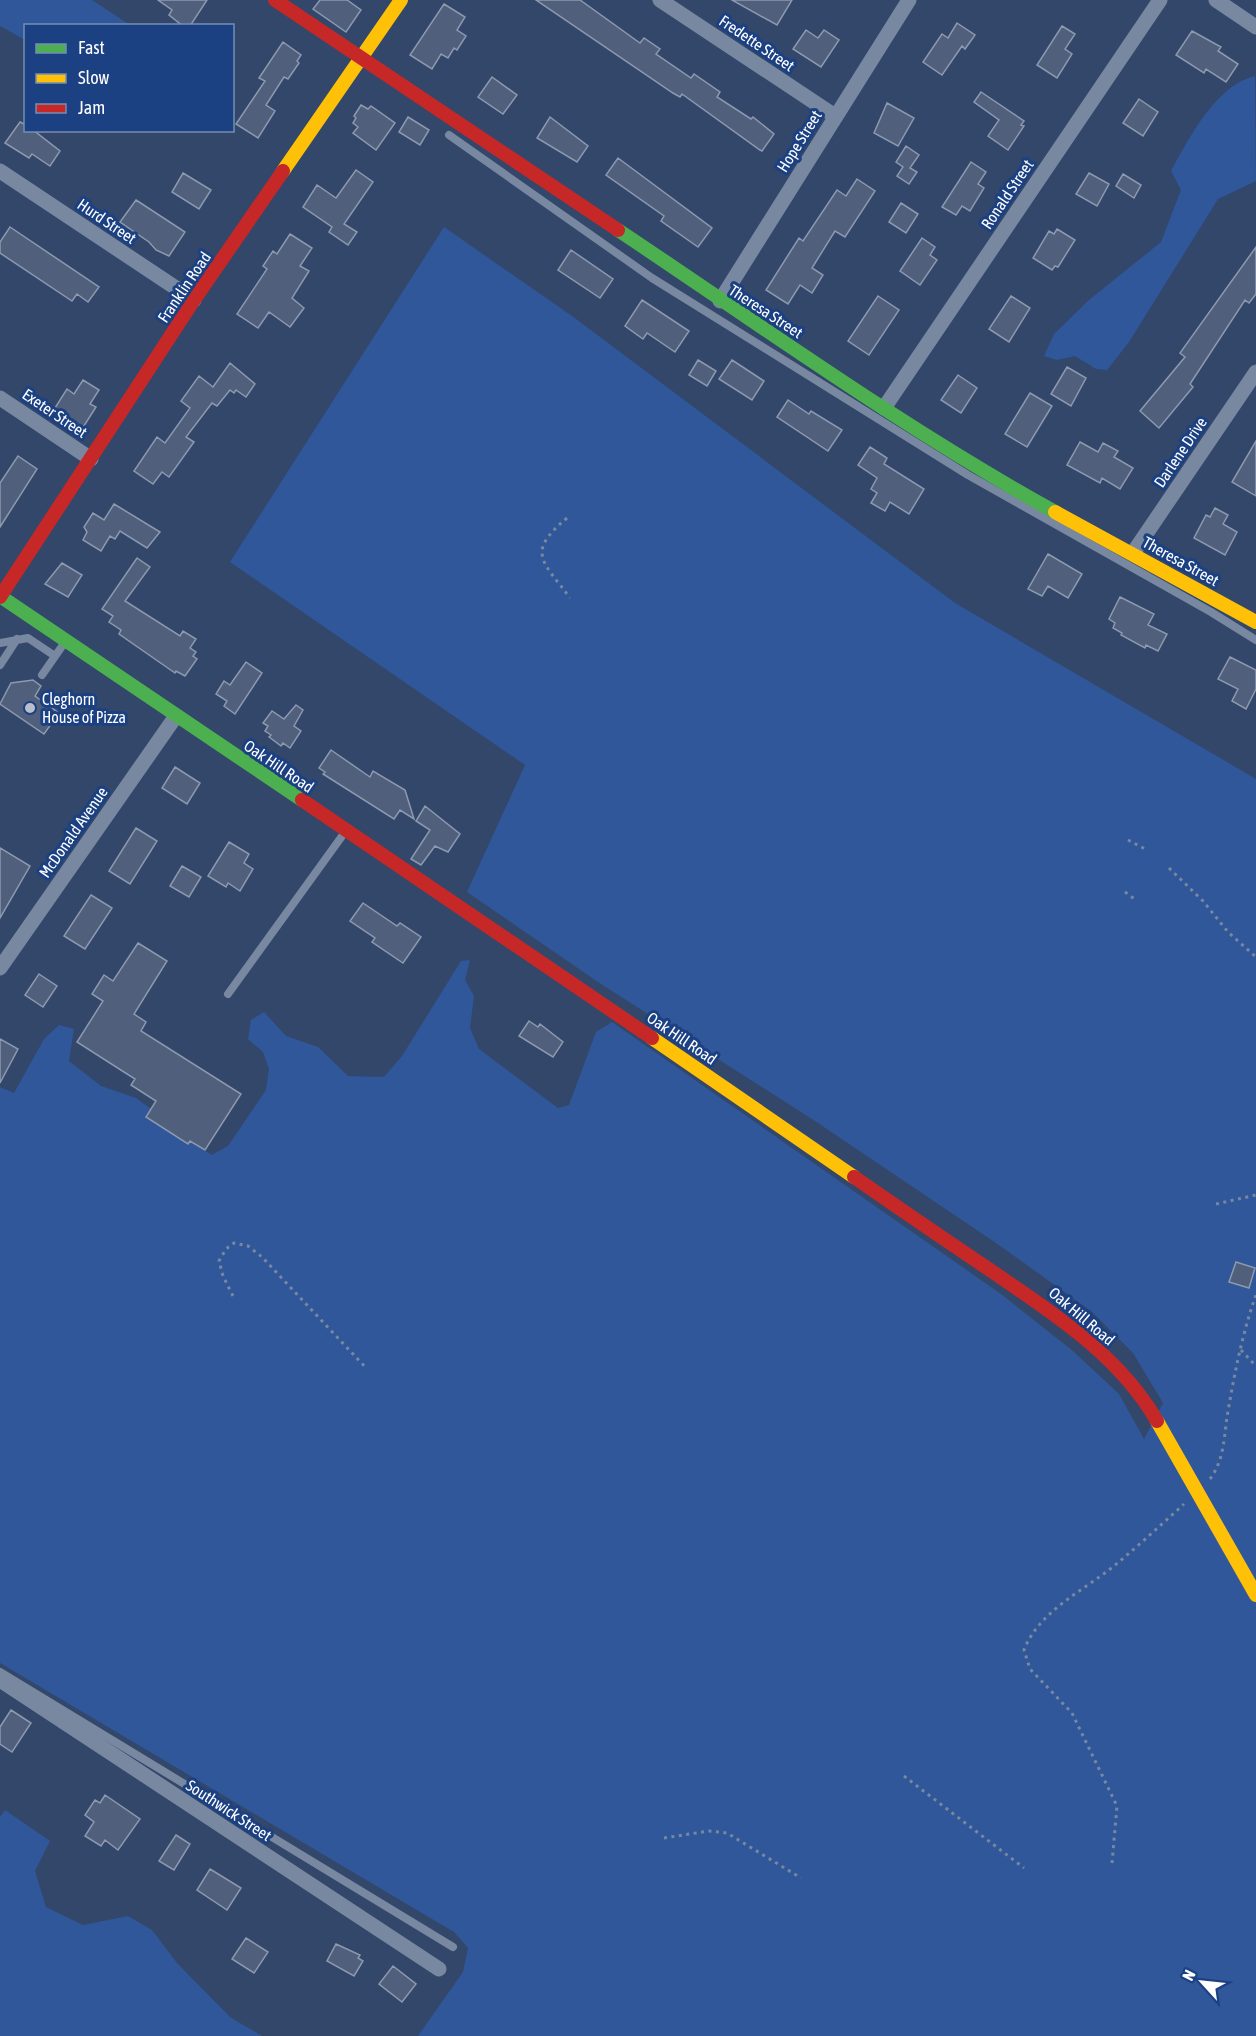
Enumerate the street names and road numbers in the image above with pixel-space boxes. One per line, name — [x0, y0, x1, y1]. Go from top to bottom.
street label: Fredette Street — [716, 11, 798, 75]
street label: Hope Street — [773, 107, 826, 176]
street label: Ronald Street — [977, 156, 1037, 232]
street label: Hurd Street — [74, 195, 140, 247]
street label: Franklin Road — [154, 248, 214, 326]
street label: Theresa Street — [726, 281, 806, 342]
street label: Exeter Street — [19, 385, 91, 441]
street label: Darlene Drive — [1150, 413, 1210, 491]
street label: Theresa Street — [1140, 533, 1222, 589]
street label: Oak Hill Road — [241, 736, 317, 796]
street label: McDonald Avenue — [35, 783, 111, 881]
street label: Oak Hill Road — [644, 1008, 720, 1068]
street label: Oak Hill Road — [1045, 1283, 1119, 1349]
street label: Southwick Street — [183, 1776, 275, 1844]

